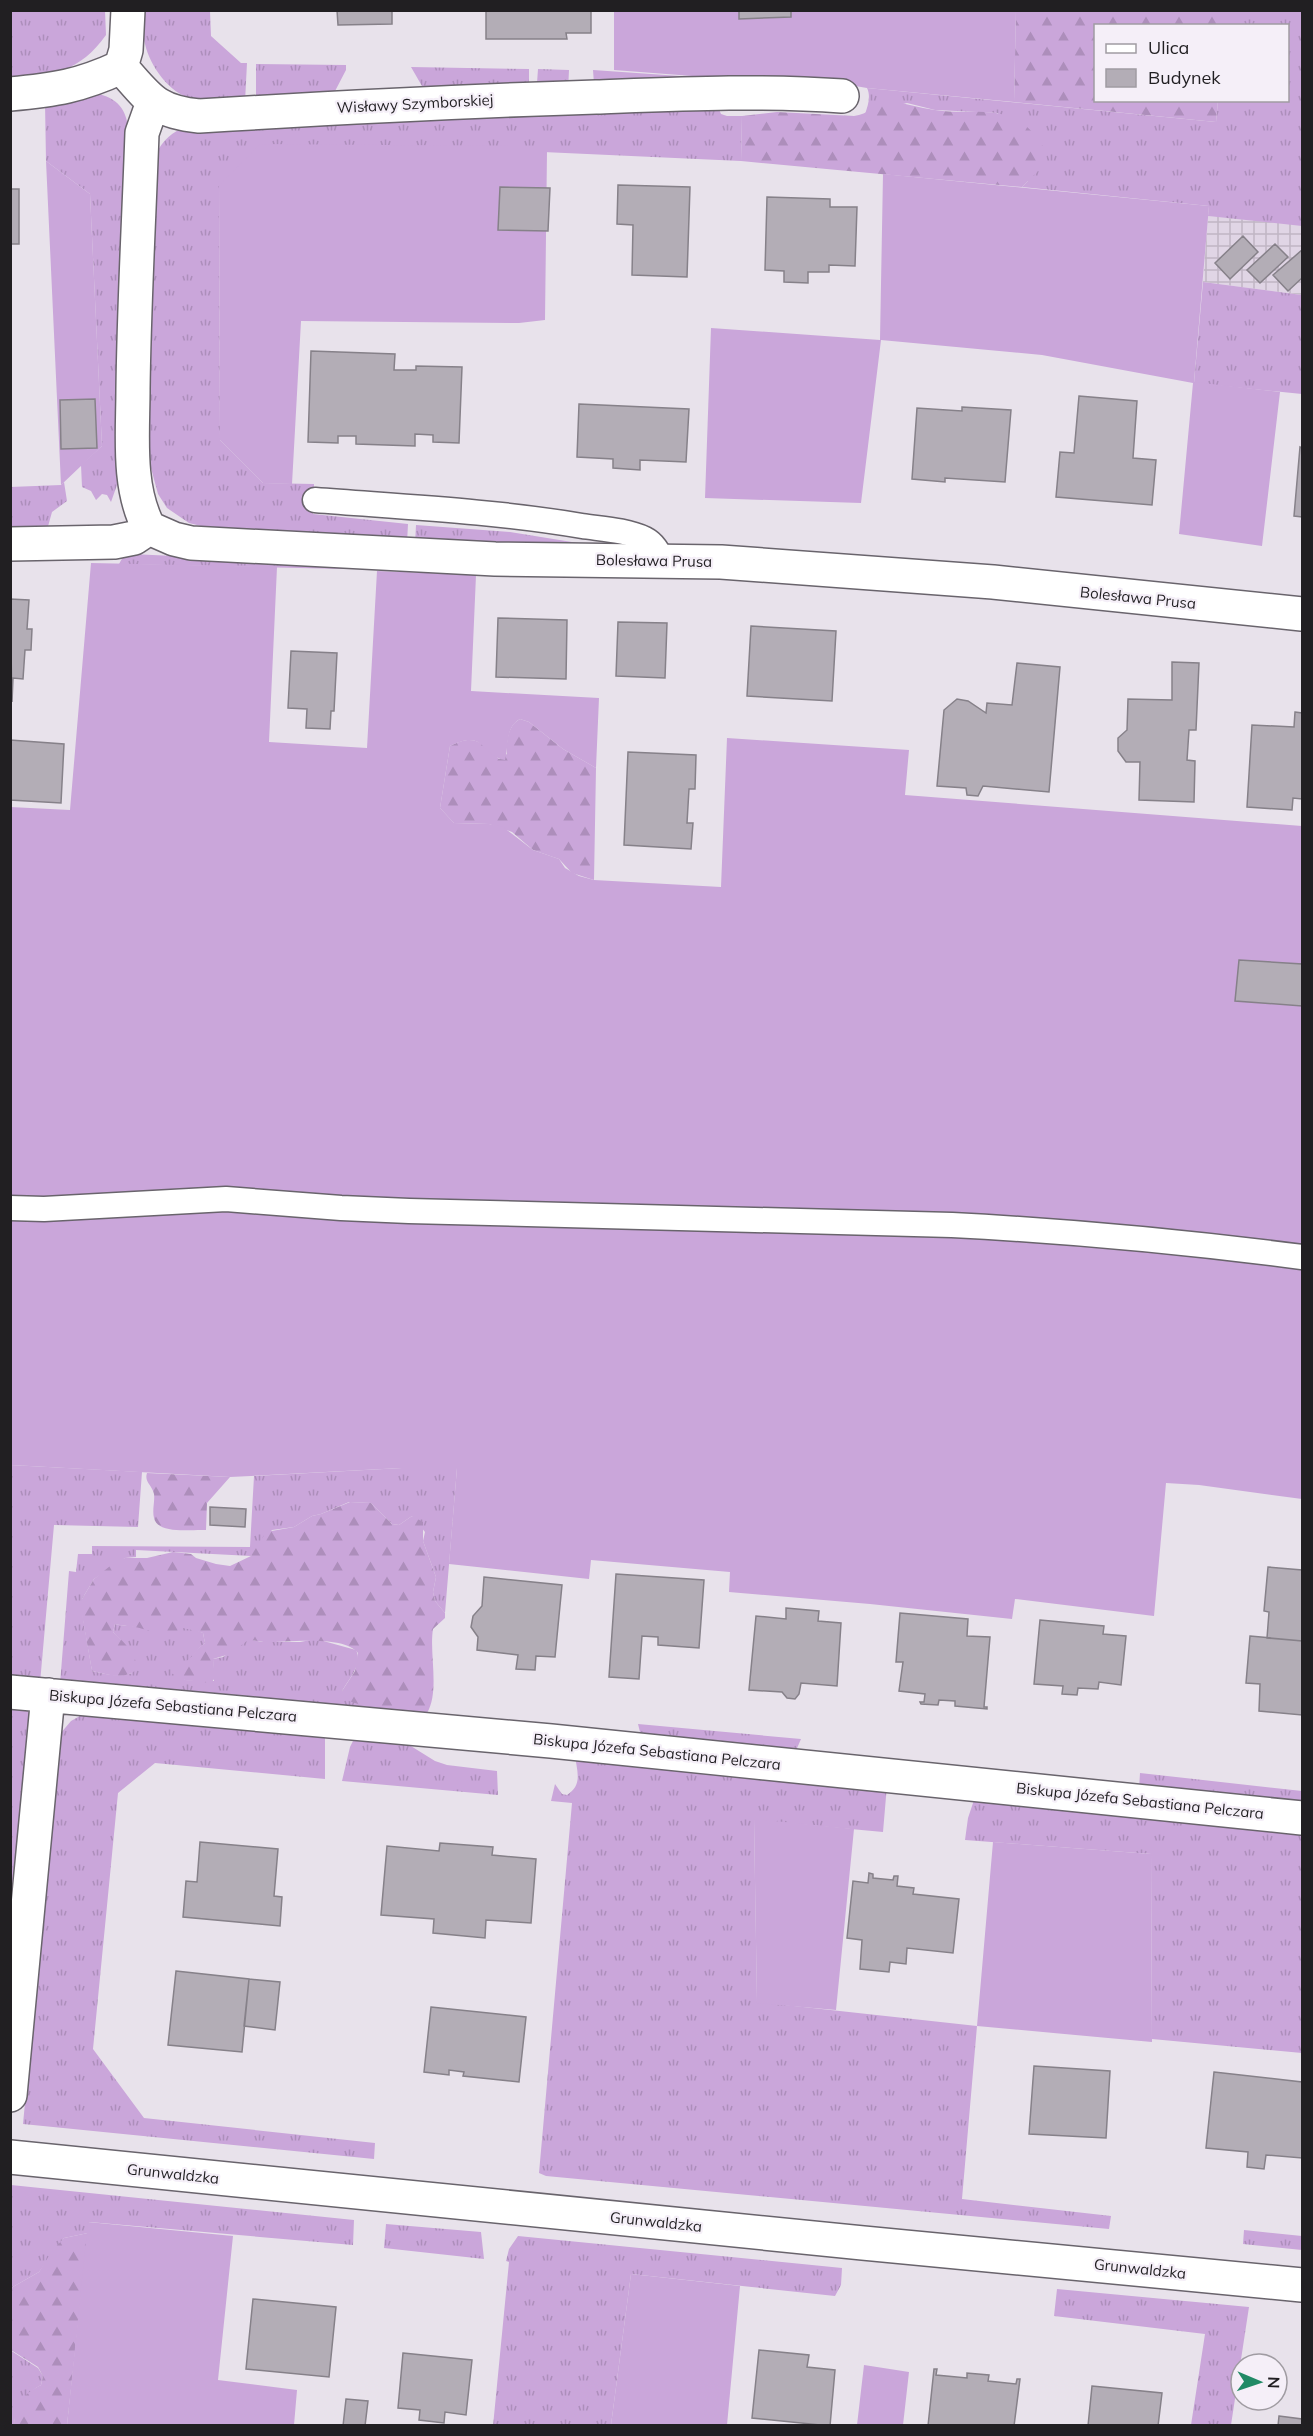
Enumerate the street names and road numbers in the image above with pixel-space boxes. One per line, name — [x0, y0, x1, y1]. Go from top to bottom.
street label: Wisławy Szymborskiej — [336, 90, 494, 117]
street label: Bolesława Prusa — [596, 550, 712, 571]
street label: Bolesława Prusa — [1079, 582, 1197, 613]
street label: Biskupa Józefa Sebastiana Pelczara — [48, 1685, 298, 1726]
street label: Biskupa Józefa Sebastiana Pelczara — [532, 1729, 782, 1774]
street label: Biskupa Józefa Sebastiana Pelczara — [1015, 1778, 1265, 1823]
street label: Grunwaldzka — [126, 2159, 220, 2188]
street label: Grunwaldzka — [609, 2207, 703, 2236]
street label: Grunwaldzka — [1093, 2254, 1187, 2283]

